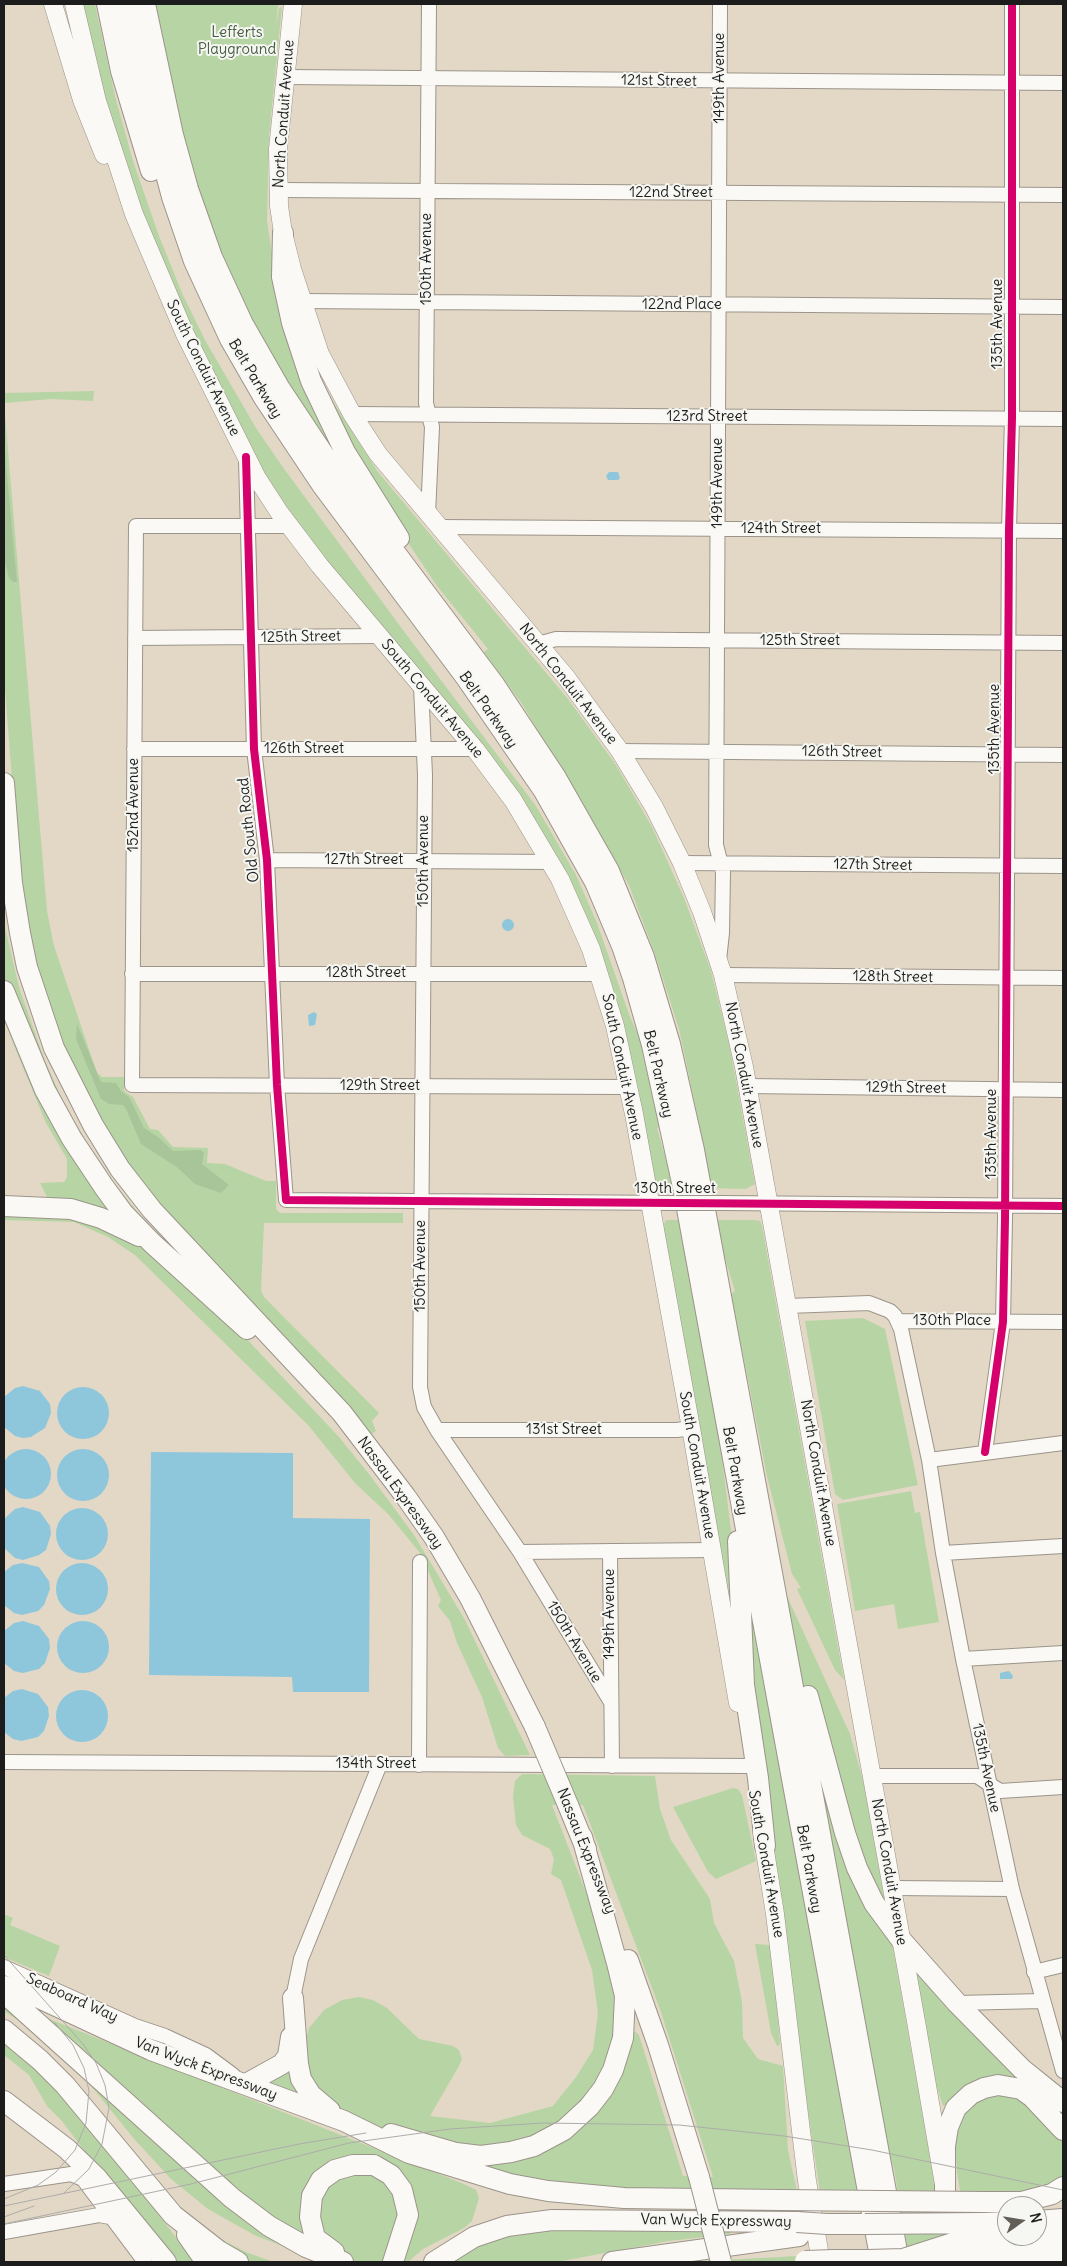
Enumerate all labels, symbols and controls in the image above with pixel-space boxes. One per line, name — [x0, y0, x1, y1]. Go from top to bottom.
park label: Lefferts Playground — [198, 24, 276, 59]
street label: 149th Avenue — [711, 33, 729, 123]
street label: North Conduit Avenue — [270, 39, 298, 189]
street label: 121st Street — [621, 71, 697, 91]
street label: 122nd Street — [629, 184, 713, 202]
street label: 150th Avenue — [418, 213, 436, 305]
street label: 135th Avenue — [989, 279, 1007, 369]
street label: 122nd Place — [642, 296, 722, 314]
street label: South Conduit Avenue — [162, 297, 244, 439]
street label: Belt Parkway — [224, 336, 286, 422]
street label: 123rd Street — [666, 408, 748, 426]
street label: 149th Avenue — [709, 438, 727, 528]
street label: 124th Street — [741, 520, 821, 538]
street label: North Conduit Avenue — [515, 620, 621, 748]
street label: 125th Street — [261, 627, 341, 647]
street label: 125th Street — [760, 632, 840, 650]
street label: South Conduit Avenue — [377, 636, 487, 762]
street label: Belt Parkway — [455, 668, 521, 752]
street label: 135th Avenue — [986, 684, 1004, 774]
street label: 126th Street — [264, 740, 344, 758]
street label: 126th Street — [802, 742, 882, 762]
street label: 152nd Avenue — [125, 758, 143, 852]
street label: Old South Road — [235, 777, 263, 883]
street label: 150th Avenue — [415, 815, 433, 907]
street label: 127th Street — [325, 851, 403, 869]
street label: 127th Street — [833, 855, 913, 875]
street label: 128th Street — [326, 964, 406, 982]
street label: 128th Street — [853, 967, 933, 987]
street label: South Conduit Avenue — [598, 992, 646, 1142]
street label: North Conduit Avenue — [721, 1000, 767, 1150]
street label: Belt Parkway — [639, 1028, 677, 1120]
street label: 129th Street — [340, 1077, 420, 1095]
street label: 129th Street — [866, 1078, 946, 1098]
street label: 135th Avenue — [983, 1089, 1001, 1179]
street label: 130th Street — [634, 1180, 716, 1198]
street label: 150th Avenue — [412, 1220, 430, 1312]
street label: 130th Place — [913, 1312, 991, 1330]
street label: South Conduit Avenue — [675, 1390, 719, 1540]
street label: North Conduit Avenue — [796, 1398, 840, 1548]
street label: 131st Street — [526, 1421, 602, 1439]
street label: Belt Parkway — [718, 1425, 752, 1517]
street label: Nassau Expressway — [353, 1433, 447, 1553]
street label: 149th Avenue — [601, 1569, 619, 1659]
street label: 150th Avenue — [543, 1598, 605, 1686]
street label: 135th Avenue — [968, 1722, 1004, 1814]
street label: 134th Street — [336, 1755, 416, 1773]
street label: Nassau Expressway — [553, 1785, 619, 1917]
street label: South Conduit Avenue — [744, 1789, 788, 1939]
street label: North Conduit Avenue — [867, 1797, 911, 1947]
street label: Belt Parkway — [792, 1823, 826, 1915]
street label: Seaboard Way — [23, 1970, 121, 2026]
street label: Van Wyck Expressway — [132, 2034, 280, 2104]
north arrow — [997, 2196, 1047, 2246]
street label: Van Wyck Expressway — [640, 2211, 792, 2231]
text: N — [1026, 2211, 1046, 2225]

